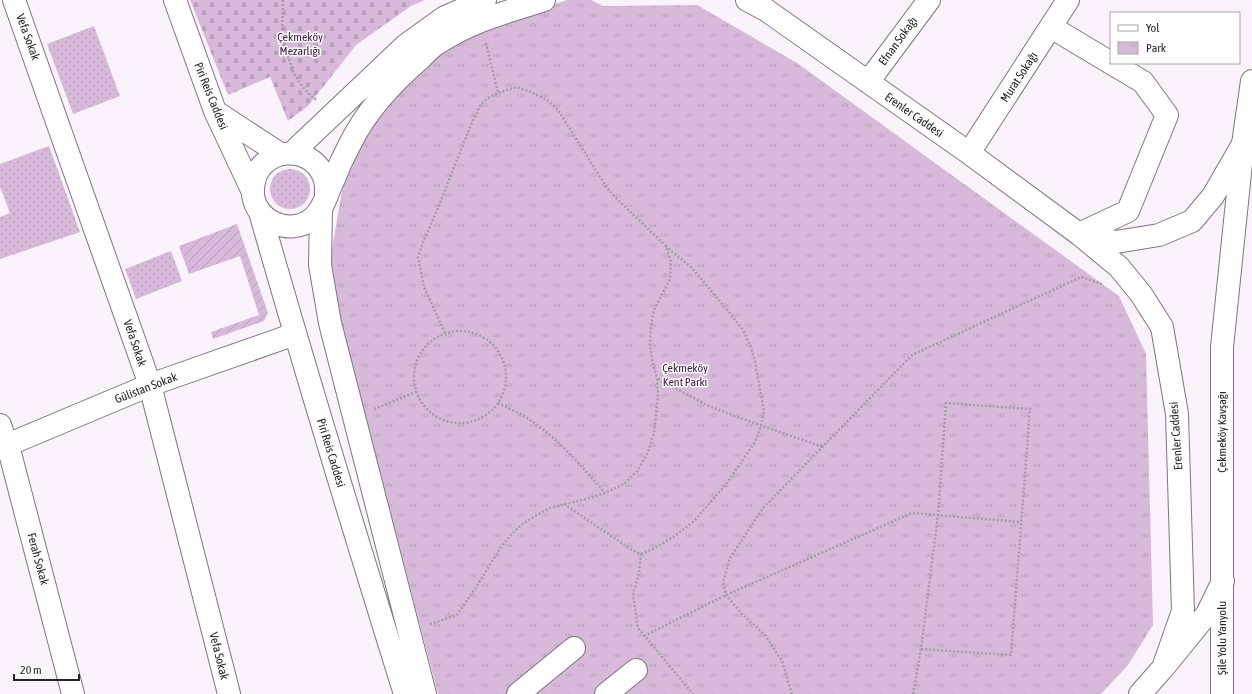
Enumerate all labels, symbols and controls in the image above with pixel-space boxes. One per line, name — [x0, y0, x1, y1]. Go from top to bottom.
street label: Vefa Sokak — [13, 12, 43, 63]
legend — [1110, 12, 1240, 64]
street label: Efnan Sokağı — [876, 14, 920, 68]
text: Yol — [1146, 21, 1160, 35]
park label: Çekmeköy Mezarlığı — [277, 30, 323, 58]
text: Park — [1146, 41, 1167, 55]
street label: Murat Sokağı — [998, 49, 1040, 105]
street label: Piri Reis Caddesi — [191, 60, 231, 132]
street label: Erenler Caddesi — [882, 90, 946, 140]
street label: Vefa Sokak — [121, 318, 150, 369]
park label: Çekmeköy Kent Parkı — [662, 361, 708, 389]
street label: Gülistan Sokak — [113, 369, 180, 406]
street label: Çekmeköy Kavşağı — [1215, 391, 1229, 473]
street label: Erenler Caddesi — [1167, 401, 1185, 471]
street label: Piri Reis Caddesi — [314, 417, 348, 489]
street label: Ferah Sokak — [24, 531, 52, 587]
street label: Şile Yolu Yanyolu — [1215, 601, 1229, 675]
street label: Vefa Sokak — [206, 631, 232, 682]
scale bar — [14, 656, 79, 682]
text: 20 m — [20, 663, 42, 677]

